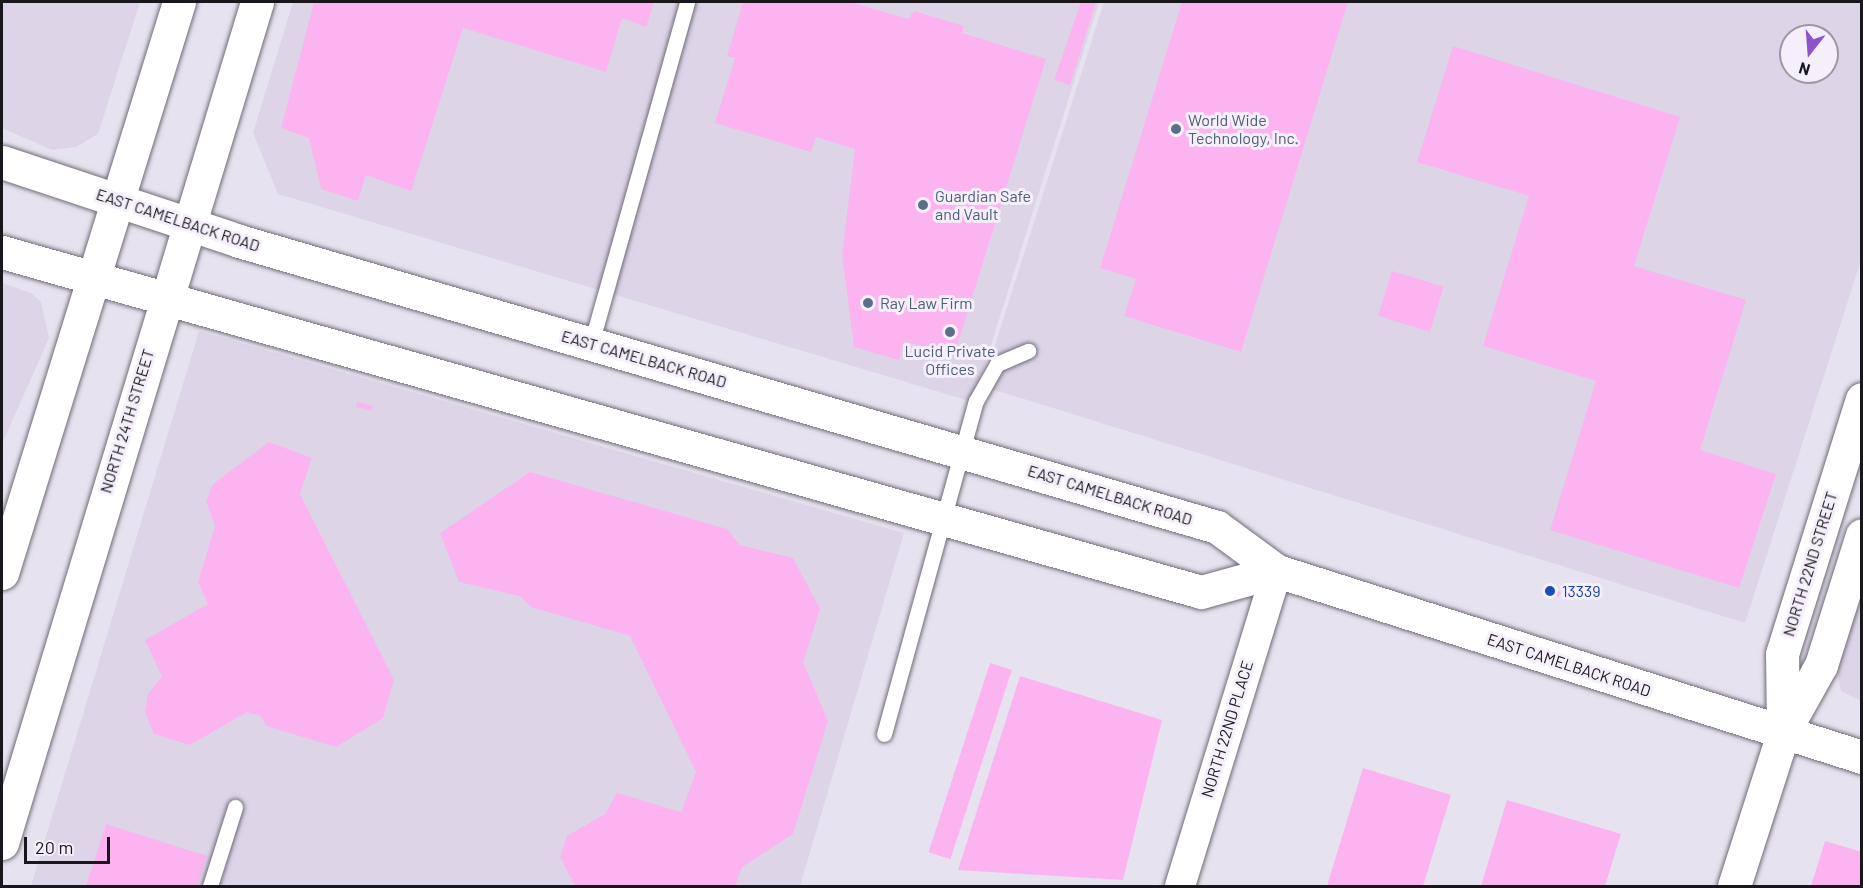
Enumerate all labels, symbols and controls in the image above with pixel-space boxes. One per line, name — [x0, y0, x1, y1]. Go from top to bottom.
north arrow — [1779, 24, 1839, 84]
text: N — [1796, 59, 1812, 80]
place label: World Wide Technology, Inc. — [1188, 110, 1299, 148]
marker: World Wide Technology, Inc. — [1169, 122, 1183, 136]
street label: EAST CAMELBACK ROAD — [94, 184, 262, 256]
place label: Guardian Safe and Vault — [935, 186, 1031, 224]
marker: Guardian Safe and Vault — [916, 198, 930, 212]
place label: Ray Law Firm — [880, 293, 973, 313]
marker: Ray Law Firm — [861, 296, 875, 310]
marker: Lucid Private Offices — [943, 325, 957, 339]
street label: EAST CAMELBACK ROAD — [559, 326, 729, 392]
place label: Lucid Private Offices — [904, 341, 996, 379]
street label: NORTH 24TH STREET — [96, 347, 158, 495]
street label: EAST CAMELBACK ROAD — [1025, 461, 1195, 529]
street label: NORTH 22ND STREET — [1779, 489, 1841, 639]
place label: 13339 — [1562, 581, 1601, 601]
marker: 13339 — [1543, 584, 1557, 598]
street label: EAST CAMELBACK ROAD — [1485, 629, 1653, 701]
street label: NORTH 22ND PLACE — [1197, 658, 1257, 800]
scale bar — [27, 825, 112, 863]
text: 20 m — [35, 836, 73, 858]

